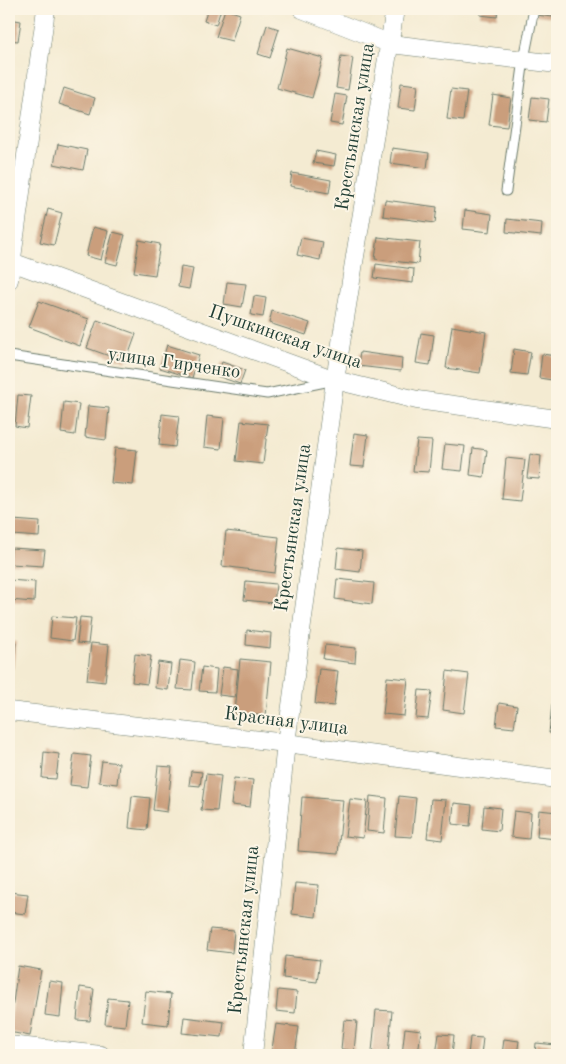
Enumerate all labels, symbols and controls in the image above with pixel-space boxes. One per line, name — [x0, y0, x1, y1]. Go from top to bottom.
street label: Крестьянская улица — [333, 41, 379, 212]
street label: Пушкинская улица — [206, 303, 365, 373]
street label: улица Гирченко — [106, 345, 242, 383]
street label: Крестьянская улица — [273, 442, 315, 613]
street label: Красная улица — [223, 705, 350, 739]
street label: Крестьянская улица — [227, 844, 263, 1015]

